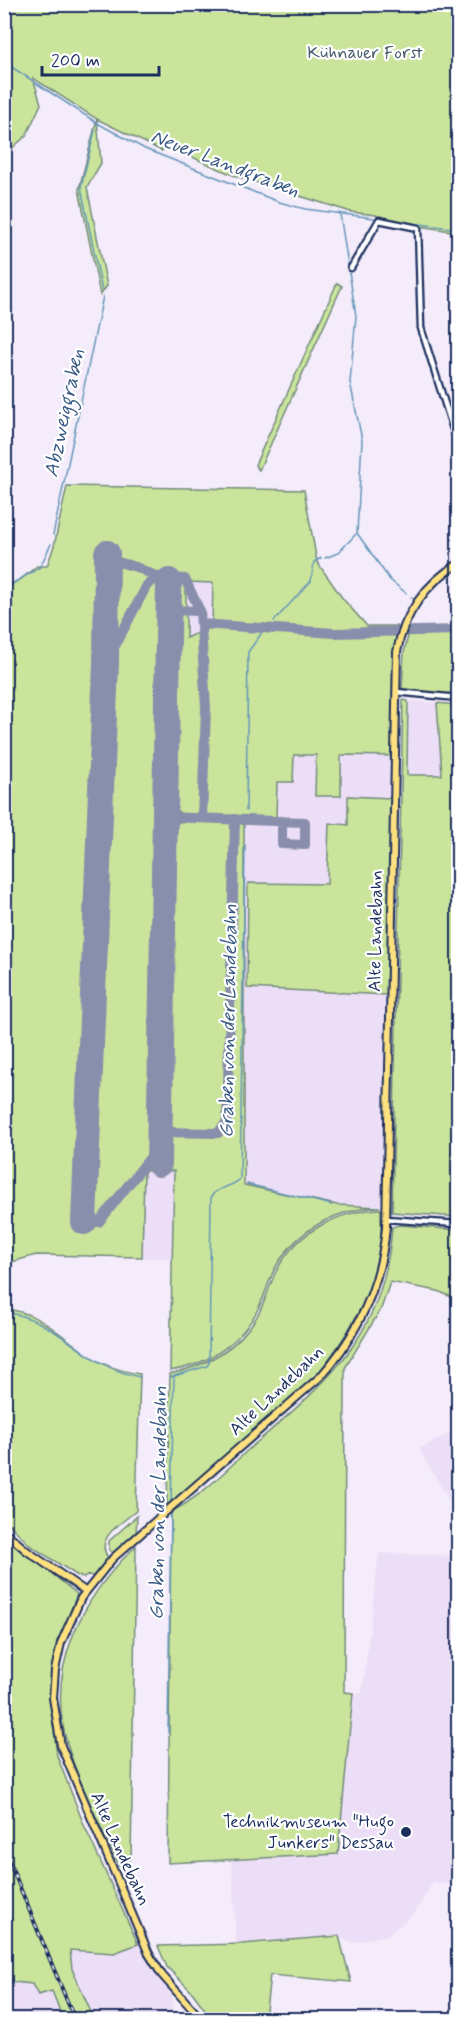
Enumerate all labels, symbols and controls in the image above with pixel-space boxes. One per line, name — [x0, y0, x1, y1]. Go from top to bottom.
scale bar — [42, 39, 159, 77]
park label: Kühnauer Forst — [307, 41, 423, 65]
text: 200 m — [51, 49, 100, 73]
water label: Neuer Landgraben — [146, 123, 303, 207]
water label: Abzweiggraben — [38, 346, 94, 480]
street label: Alte Landebahn — [363, 870, 389, 992]
water label: Graben von der Landebahn — [213, 904, 245, 1138]
street label: Alte Landebahn — [224, 1341, 330, 1441]
water label: Graben von der Landebahn — [143, 1386, 175, 1620]
street label: Alte Landebahn — [84, 1788, 156, 1910]
place label: Technikmuseum "Hugo Junkers" Dessau — [223, 1810, 394, 1855]
marker: Technikmuseum "Hugo Junkers" Dessau — [399, 1825, 413, 1839]

